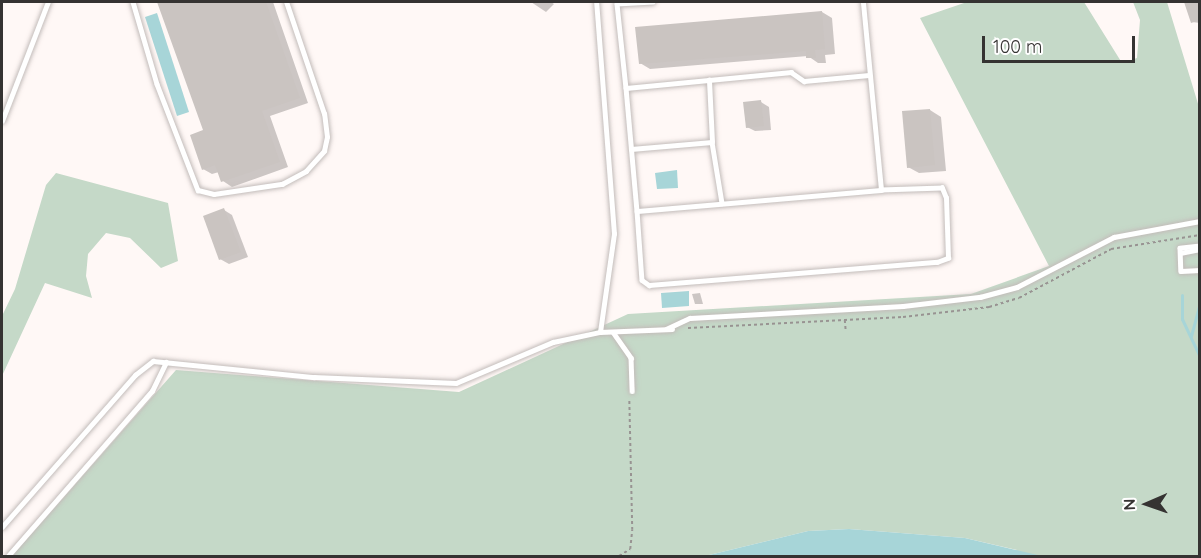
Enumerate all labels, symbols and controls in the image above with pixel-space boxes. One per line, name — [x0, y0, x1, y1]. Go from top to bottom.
scale bar — [985, 24, 1138, 62]
text: 100 m — [993, 35, 1042, 58]
north arrow — [1117, 474, 1177, 534]
text: N — [1119, 498, 1139, 511]

